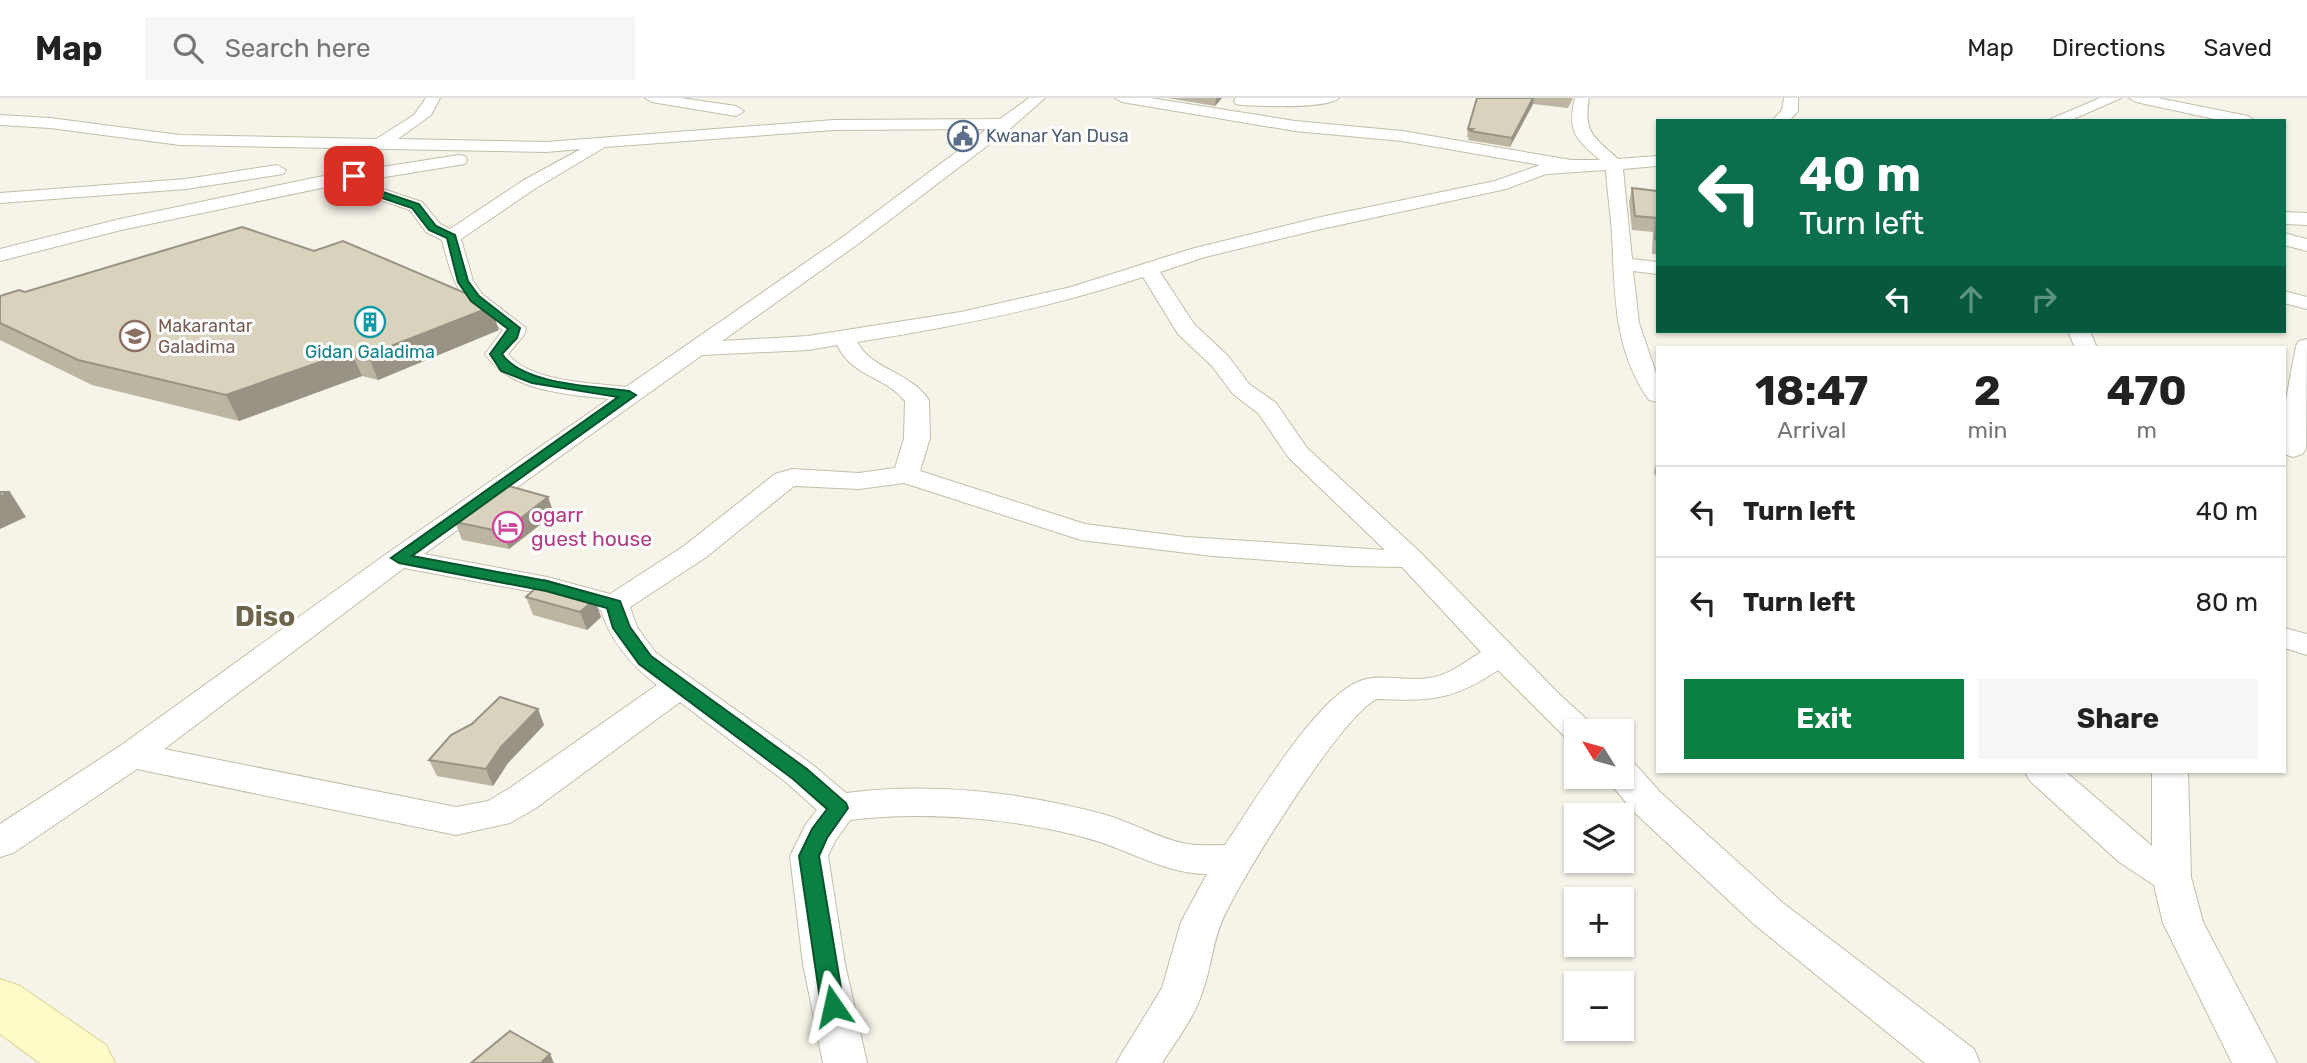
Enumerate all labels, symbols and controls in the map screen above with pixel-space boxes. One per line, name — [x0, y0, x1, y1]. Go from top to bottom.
search box — [145, 17, 635, 80]
text: Map — [35, 29, 103, 68]
icon: search — [169, 29, 207, 67]
text: Search here — [225, 33, 370, 64]
text: Map — [1967, 34, 2014, 62]
text: Directions — [2052, 34, 2165, 62]
text: Saved — [2203, 34, 2272, 62]
public building icon: Kwanar Yan Dusa — [946, 119, 980, 153]
place label: Kwanar Yan Dusa — [986, 125, 1129, 147]
text: 40 m — [1799, 145, 1921, 203]
pin — [324, 146, 384, 206]
icon: left — [1684, 147, 1775, 238]
icon: arrive — [335, 157, 373, 195]
text: Turn left — [1799, 204, 1924, 242]
icon: left — [1879, 280, 1917, 318]
icon: ahead — [1952, 280, 1990, 318]
icon: right — [2025, 280, 2063, 318]
building icon: Gidan Galadima — [353, 305, 387, 339]
place label: Makarantar Galadima — [158, 315, 253, 358]
school or university icon: Makarantar Galadima — [118, 319, 152, 353]
place label: Gidan Galadima — [305, 341, 435, 363]
text: 18:47 — [1755, 366, 1868, 416]
text: 2 — [1974, 366, 2001, 416]
text: 470 — [2107, 366, 2187, 416]
text: Arrival — [1777, 416, 1846, 444]
text: min — [1968, 416, 2007, 444]
text: m — [2137, 416, 2157, 444]
icon: left — [1684, 493, 1722, 531]
text: Turn left — [1743, 496, 1855, 527]
text: 40 m — [2196, 496, 2258, 527]
place label: ogarr guest house — [531, 502, 652, 551]
hotel icon: ogarr guest house — [491, 510, 525, 544]
icon: left — [1684, 584, 1722, 622]
text: Turn left — [1743, 587, 1855, 618]
text: 80 m — [2195, 587, 2258, 618]
district label: Diso — [235, 600, 295, 633]
button: Exit — [1684, 679, 1964, 759]
button: Share — [1978, 679, 2258, 759]
north arrow — [1564, 719, 1634, 789]
map controls — [1564, 719, 1634, 1041]
button: layers — [1564, 803, 1634, 873]
button: + — [1564, 887, 1634, 957]
position arrow — [796, 969, 870, 1043]
button: − — [1564, 971, 1634, 1041]

